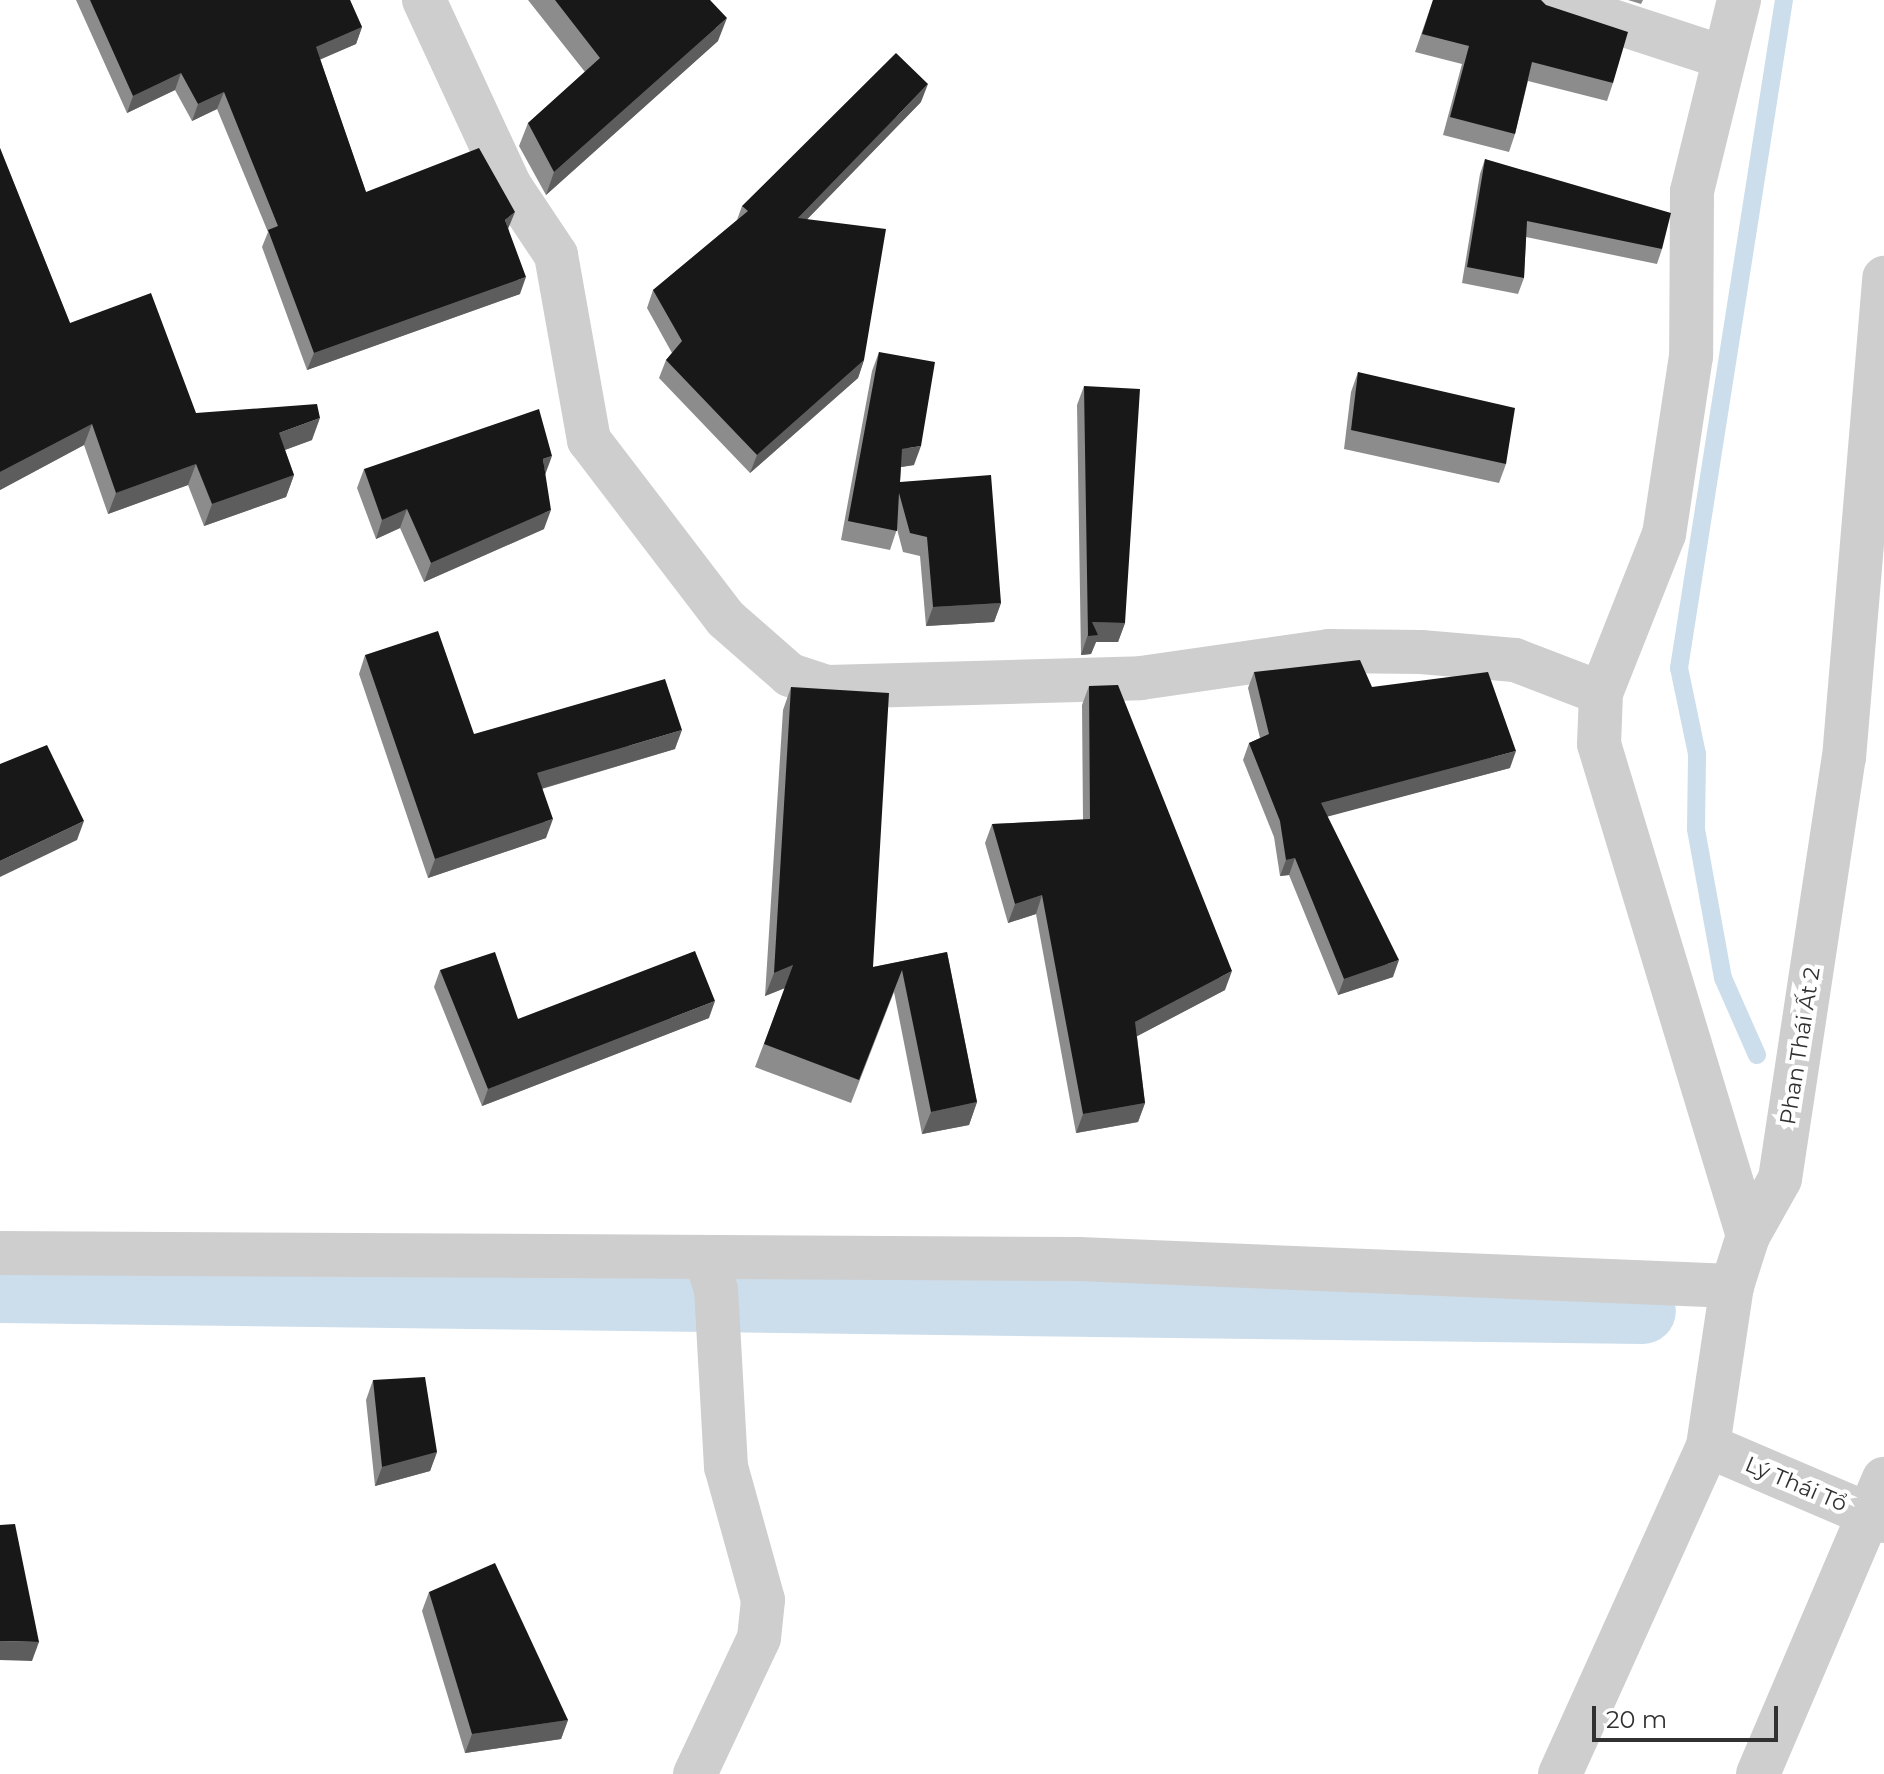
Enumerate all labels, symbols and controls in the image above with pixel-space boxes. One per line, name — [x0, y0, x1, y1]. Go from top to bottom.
street label: Phan Thái Ất 2 — [1775, 965, 1825, 1127]
street label: Lý Thái Tổ — [1741, 1451, 1851, 1517]
scale bar — [1596, 1690, 1782, 1740]
text: 20 m — [1606, 1705, 1667, 1734]

